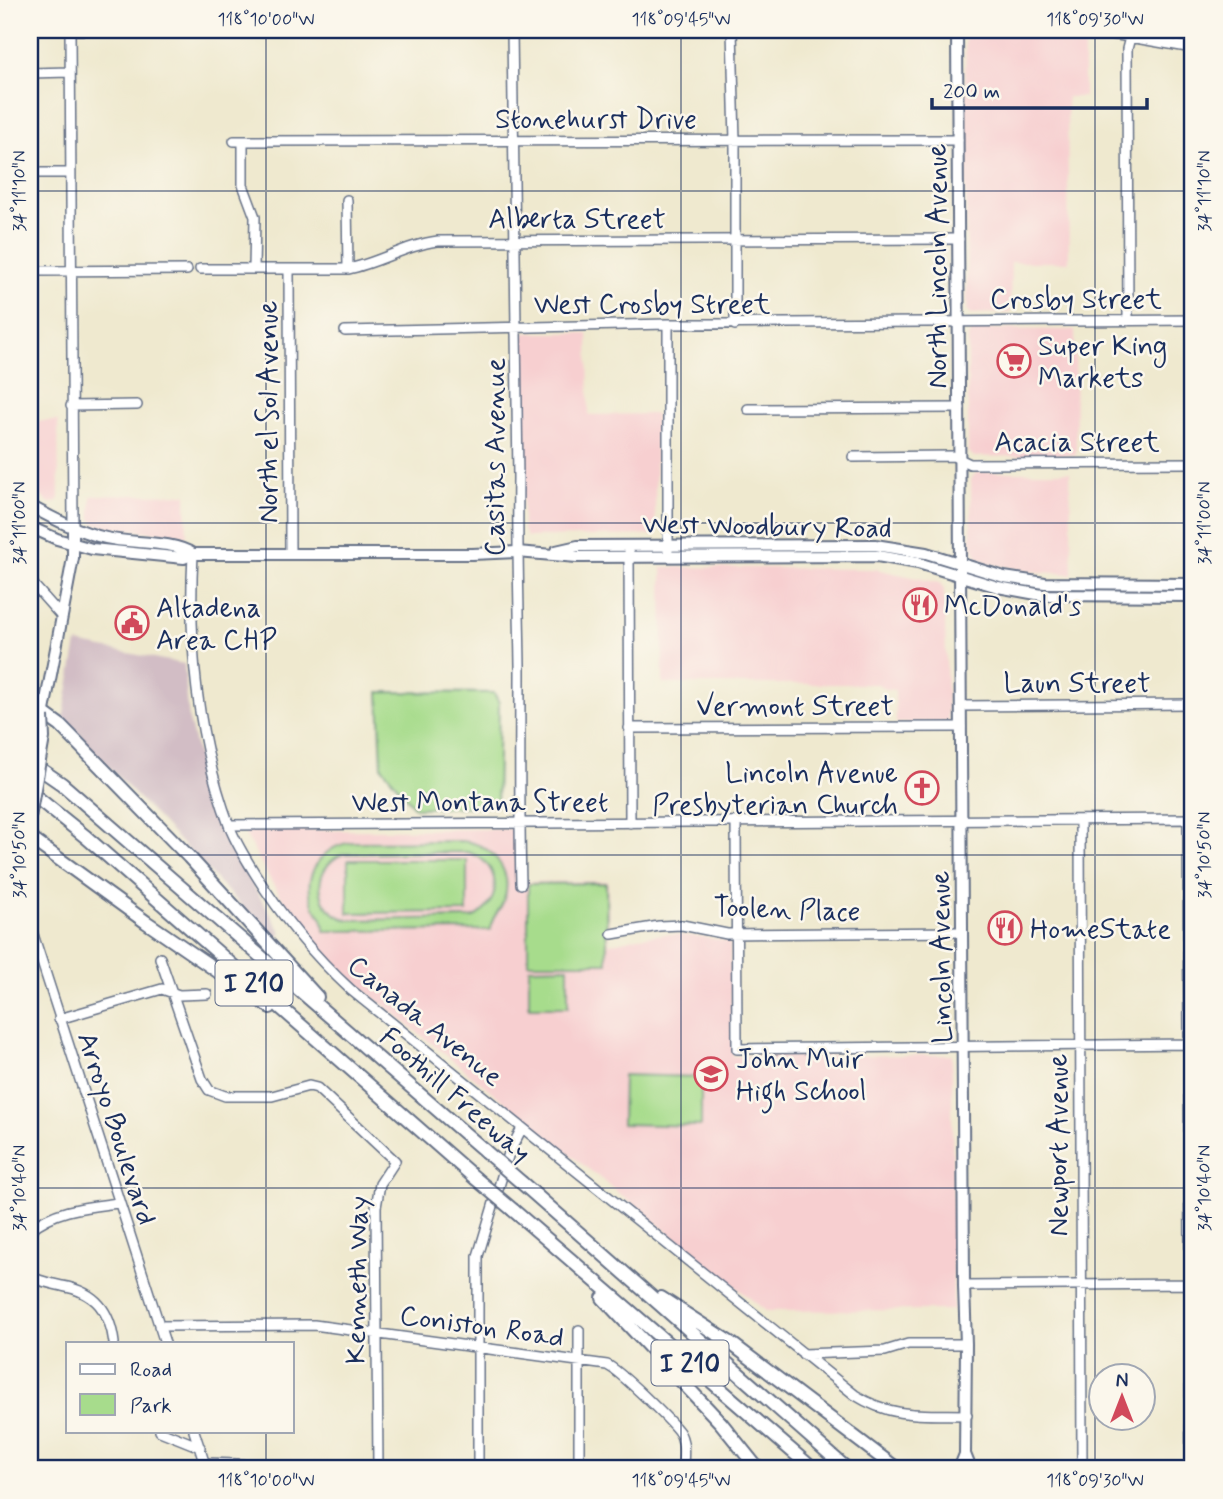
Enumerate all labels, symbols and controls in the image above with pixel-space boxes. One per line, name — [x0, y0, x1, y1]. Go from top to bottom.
text: 118°10'00"W — [218, 8, 314, 32]
text: 118°09'45"W — [631, 8, 731, 32]
text: 118°09'30"W — [1046, 8, 1144, 32]
scale bar — [932, 66, 1148, 110]
text: 200 m — [943, 78, 1000, 106]
street label: Stonehurst Drive — [495, 102, 697, 139]
street label: North Lincoln Avenue — [920, 143, 957, 389]
text: 34°11'10"N — [8, 150, 32, 232]
text: 34°11'10"N — [1193, 150, 1217, 232]
street label: Alberta Street — [488, 202, 666, 239]
street label: Crosby Street — [990, 282, 1162, 319]
street label: West Crosby Street — [534, 287, 771, 324]
street label: North el Sol Avenue — [251, 301, 288, 523]
place label: Super King Markets — [1038, 329, 1167, 398]
supermarket icon: Super King Markets — [995, 342, 1033, 380]
street label: Casitas Avenue — [478, 358, 515, 556]
street label: Acacia Street — [994, 425, 1160, 462]
text: 34°11'00"N — [8, 481, 32, 565]
text: 34°11'00"N — [1193, 481, 1217, 565]
street label: West Woodbury Road — [642, 507, 892, 548]
restaurant icon: McDonald's — [901, 586, 939, 624]
place label: McDonald's — [944, 589, 1081, 626]
place label: Altadena Area CHP — [156, 591, 277, 660]
public building icon: Altadena Area CHP — [113, 604, 151, 642]
street label: Laun Street — [1004, 666, 1150, 703]
street label: Vermont Street — [696, 689, 894, 726]
place label: Lincoln Avenue Presbyterian Church — [652, 756, 898, 825]
church icon: Lincoln Avenue Presbyterian Church — [903, 769, 941, 807]
street label: West Montana Street — [352, 785, 608, 822]
text: 34°10'50"N — [8, 812, 32, 898]
text: 34°10'50"N — [1193, 812, 1217, 898]
street label: Lincoln Avenue — [922, 870, 963, 1044]
street label: Toolen Place — [713, 889, 861, 932]
restaurant icon: HomeState — [986, 909, 1024, 947]
place label: HomeState — [1030, 912, 1171, 949]
street label: Canada Avenue — [339, 948, 510, 1096]
road number: I 210 — [216, 960, 292, 1006]
street label: Foothill Freeway — [371, 1020, 538, 1172]
street label: Arroyo Boulevard — [67, 1028, 164, 1230]
place label: John Muir High School — [736, 1042, 866, 1114]
street label: Newport Avenue — [1041, 1053, 1078, 1237]
school or university icon: John Muir High School — [692, 1055, 730, 1093]
text: 34°10'40"N — [8, 1145, 32, 1231]
text: 34°10'40"N — [1193, 1145, 1217, 1231]
street label: Kenneth Way — [339, 1196, 378, 1364]
street label: Coniston Road — [397, 1298, 566, 1357]
road number: I 210 — [652, 1340, 728, 1386]
legend — [66, 1342, 294, 1432]
text: Road — [130, 1356, 172, 1384]
north arrow — [1086, 1362, 1156, 1432]
text: N — [1116, 1369, 1128, 1394]
text: Park — [130, 1392, 172, 1420]
text: 118°10'00"W — [218, 1469, 314, 1493]
text: 118°09'45"W — [631, 1469, 731, 1493]
text: 118°09'30"W — [1046, 1469, 1144, 1493]

